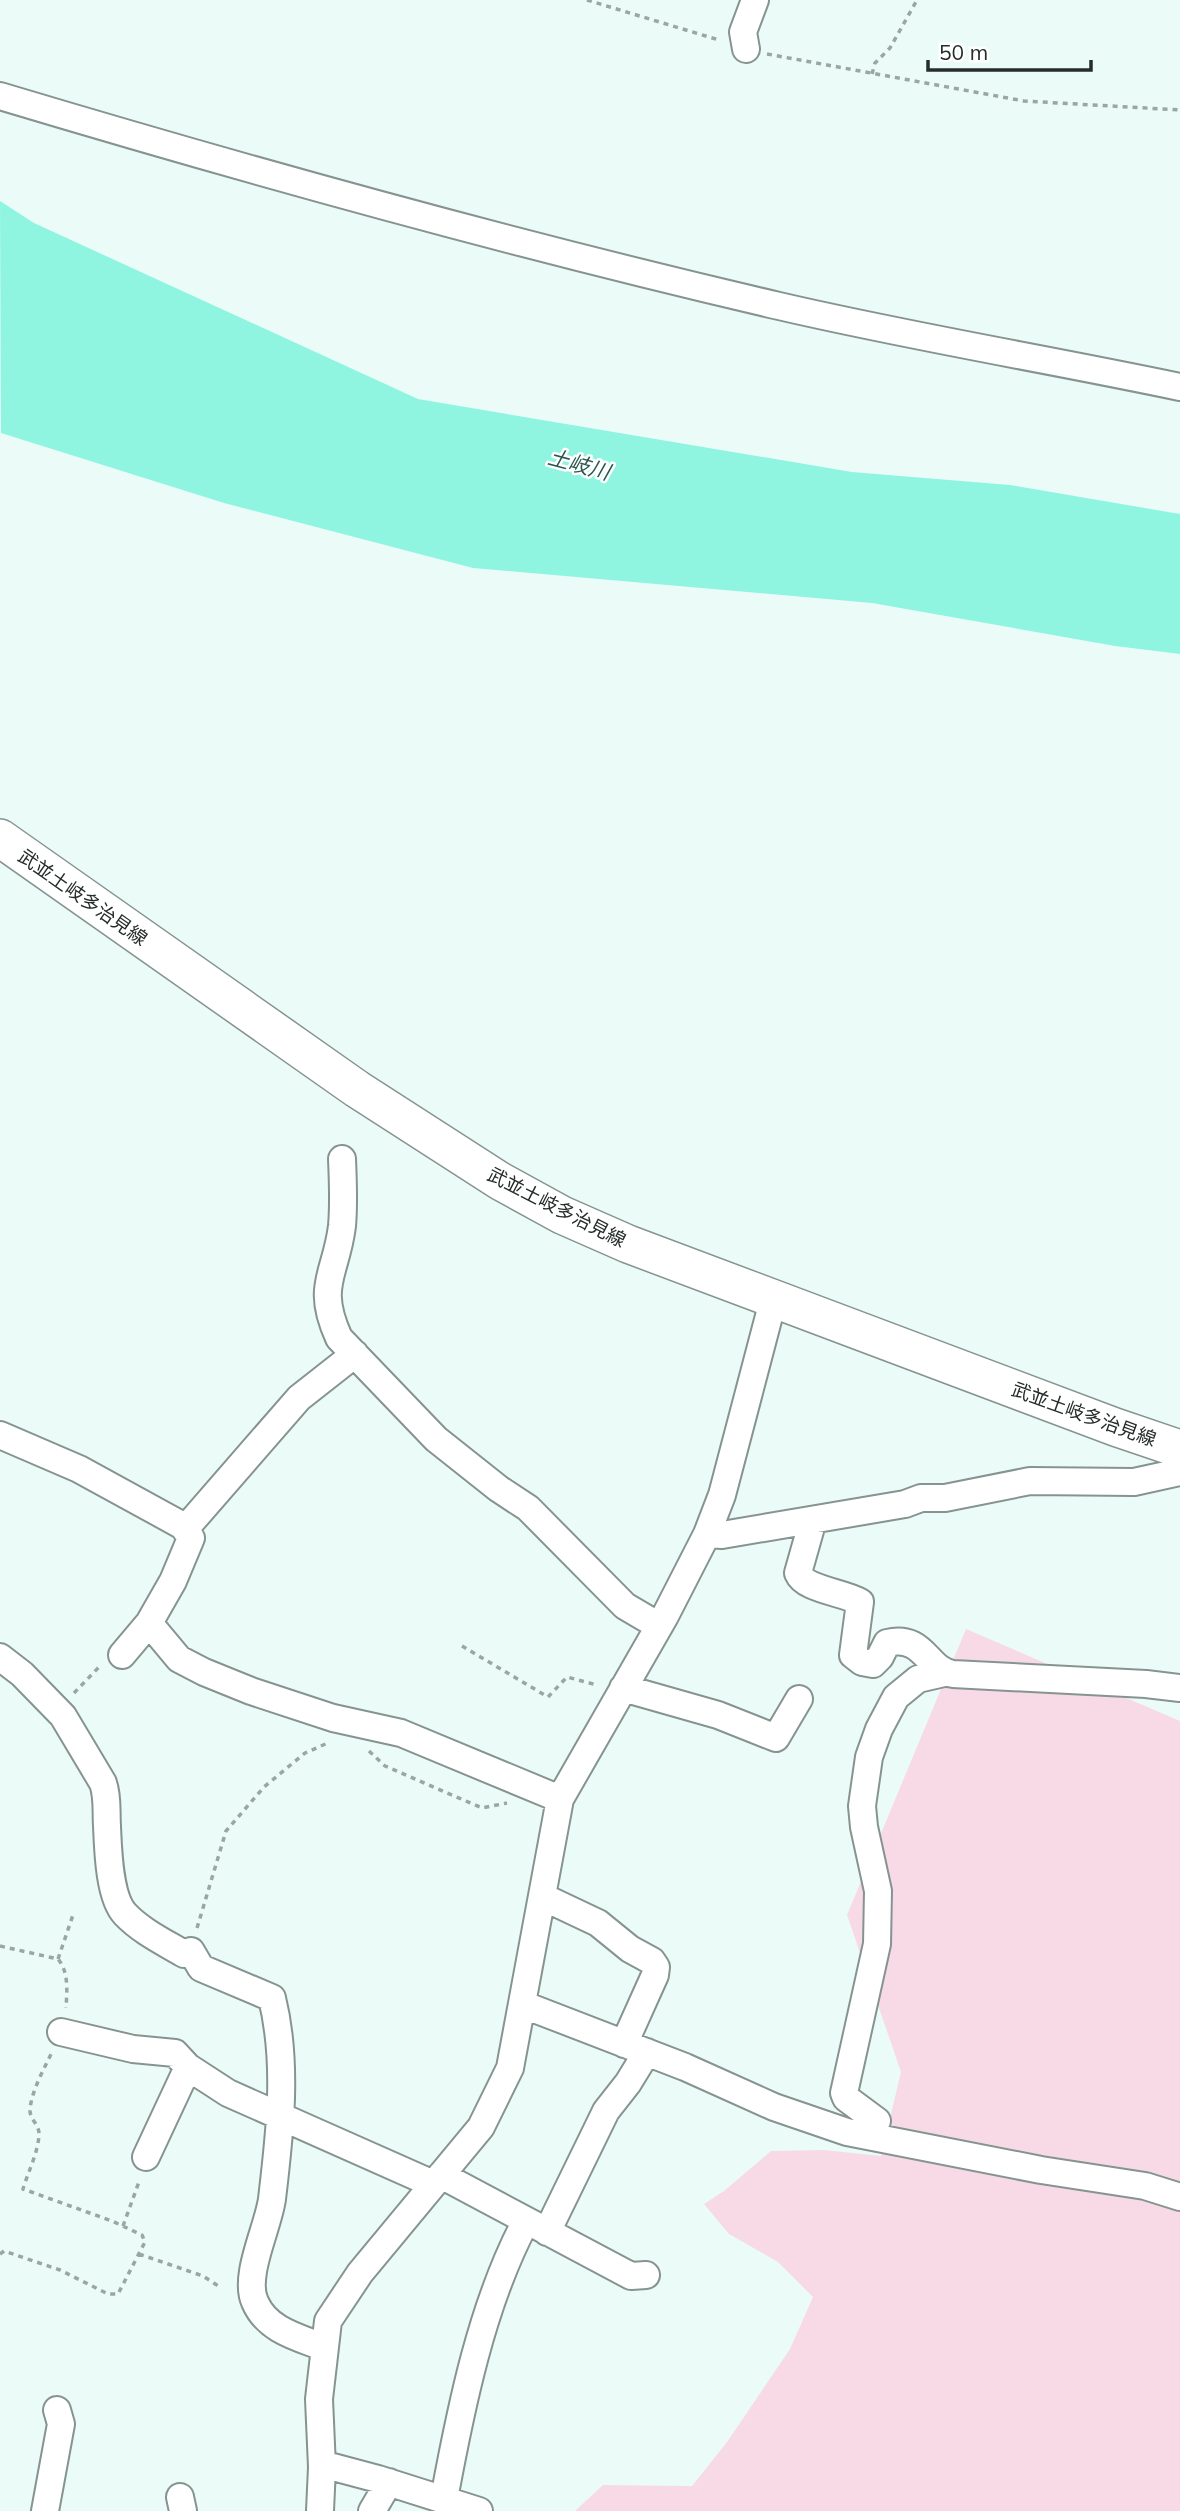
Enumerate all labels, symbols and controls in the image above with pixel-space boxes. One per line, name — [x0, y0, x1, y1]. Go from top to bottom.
scale bar — [928, 28, 1091, 72]
text: 50 m — [939, 39, 988, 65]
water label: 土岐川 — [545, 443, 615, 485]
street label: 武並土岐多治見線 — [14, 844, 152, 950]
street label: 武並土岐多治見線 — [484, 1162, 630, 1252]
street label: 武並土岐多治見線 — [1008, 1377, 1160, 1451]

